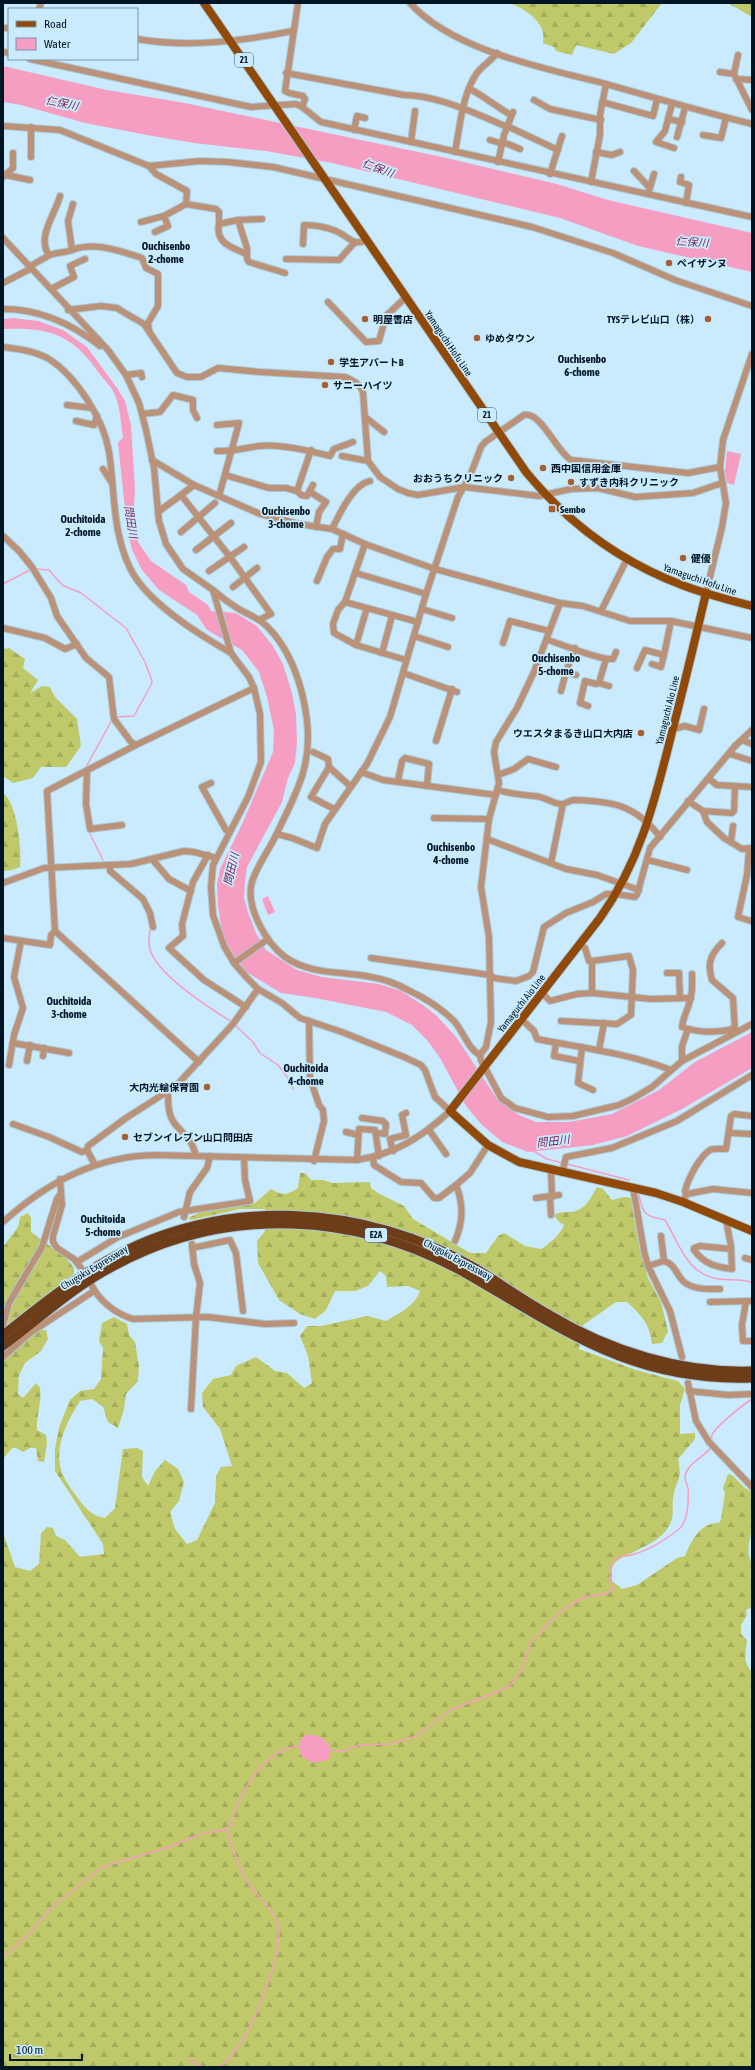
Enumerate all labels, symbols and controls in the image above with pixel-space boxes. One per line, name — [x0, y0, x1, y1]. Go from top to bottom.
legend — [8, 8, 138, 60]
text: Road — [44, 17, 67, 31]
text: Water — [44, 37, 71, 51]
road number: 21 — [235, 53, 253, 67]
water label: 仁保川 — [45, 94, 80, 113]
water label: 仁保川 — [360, 157, 396, 180]
water label: 仁保川 — [675, 235, 710, 249]
district label: Ouchisenbo 2-chome — [142, 240, 190, 265]
marker: ペイザンヌ — [664, 258, 674, 268]
place label: ペイザンヌ — [677, 258, 727, 269]
street label: Yamaguchi Hofu Line — [423, 308, 475, 379]
marker: 明屋書店 — [360, 314, 370, 324]
place label: 明屋書店 — [373, 314, 413, 325]
place label: TYSテレビ山口（株） — [607, 314, 700, 325]
marker: TYSテレビ山口（株） — [703, 314, 713, 324]
marker: ゆめタウン — [472, 333, 482, 343]
place label: ゆめタウン — [485, 333, 535, 344]
district label: Ouchisenbo 6-chome — [558, 353, 606, 378]
marker: 学生アパートB — [326, 357, 336, 367]
place label: 学生アパートB — [339, 357, 404, 368]
marker: サニーハイツ — [320, 380, 330, 390]
place label: サニーハイツ — [333, 380, 393, 391]
road number: 21 — [478, 408, 496, 422]
marker: 西中国信用金庫 — [538, 463, 548, 473]
place label: 西中国信用金庫 — [551, 463, 621, 474]
place label: おおうちクリニック — [413, 473, 503, 484]
marker: おおうちクリニック — [506, 473, 516, 483]
marker: すずき内科クリニック — [566, 477, 576, 487]
place label: すずき内科クリニック — [579, 477, 679, 488]
marker: Sembo — [547, 504, 557, 514]
place label: Sembo — [560, 504, 586, 515]
water label: 問田川 — [122, 505, 140, 540]
district label: Ouchisenbo 3-chome — [262, 505, 310, 530]
district label: Ouchitoida 2-chome — [61, 513, 105, 538]
marker: 健優 — [678, 553, 688, 563]
place label: 健優 — [690, 553, 711, 564]
street label: Yamaguchi Hofu Line — [662, 562, 738, 597]
district label: Ouchisenbo 5-chome — [532, 652, 580, 677]
street label: Yamaguchi Aio Line — [654, 674, 681, 746]
place label: ウエスタまるき山口大内店 — [513, 728, 633, 739]
marker: ウエスタまるき山口大内店 — [636, 728, 646, 738]
district label: Ouchisenbo 4-chome — [427, 841, 475, 866]
water label: 問田川 — [221, 851, 241, 886]
street label: Yamaguchi Aio Line — [495, 972, 548, 1034]
district label: Ouchitoida 3-chome — [47, 995, 91, 1020]
district label: Ouchitoida 4-chome — [284, 1062, 328, 1087]
place label: 大内光輪保育園 — [129, 1082, 199, 1093]
marker: 大内光輪保育園 — [202, 1082, 212, 1092]
marker: セブンイレブン山口問田店 — [120, 1132, 130, 1142]
place label: セブンイレブン山口問田店 — [133, 1132, 253, 1143]
water label: 問田川 — [536, 1133, 571, 1149]
district label: Ouchitoida 5-chome — [81, 1213, 125, 1238]
road number: E2A — [365, 1228, 387, 1242]
street label: Chugoku Expressway — [422, 1237, 494, 1282]
street label: Chugoku Expressway — [59, 1243, 130, 1292]
scale bar — [10, 2036, 82, 2062]
text: 100 m — [16, 2043, 43, 2057]

